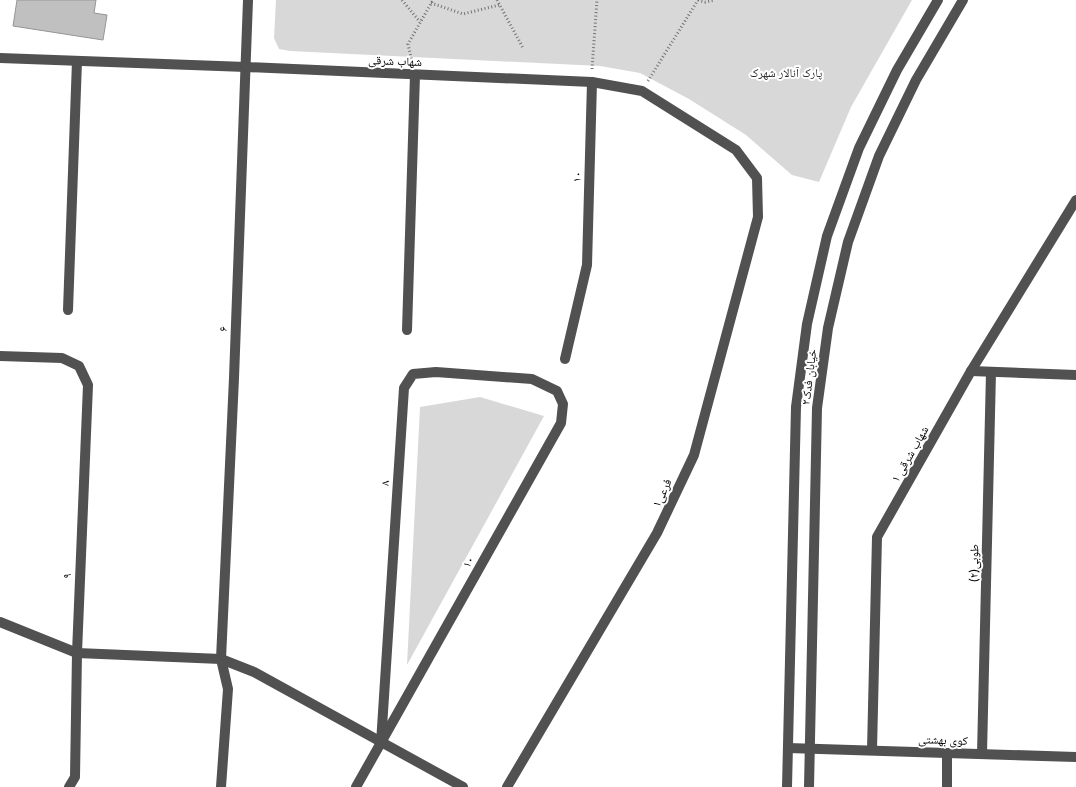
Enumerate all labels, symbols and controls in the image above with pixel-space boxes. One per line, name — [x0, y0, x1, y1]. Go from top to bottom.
street label: شهاب شرقی — [368, 53, 422, 69]
park label: پارک آنالار شهرک — [750, 66, 823, 80]
street label: ۱۰ — [570, 171, 584, 183]
street label: ۶ — [216, 326, 230, 332]
street label: خیابان فدک۲ — [799, 348, 820, 406]
street label: شهاب شرقی ۱ — [888, 423, 932, 485]
street label: فرعی۱ — [649, 477, 675, 509]
street label: ۸ — [378, 479, 392, 486]
street label: طوبی(۲) — [967, 544, 982, 582]
street label: ۱۰ — [459, 554, 477, 570]
street label: ۹ — [60, 573, 74, 579]
street label: کوی بهشتی — [918, 732, 968, 748]

